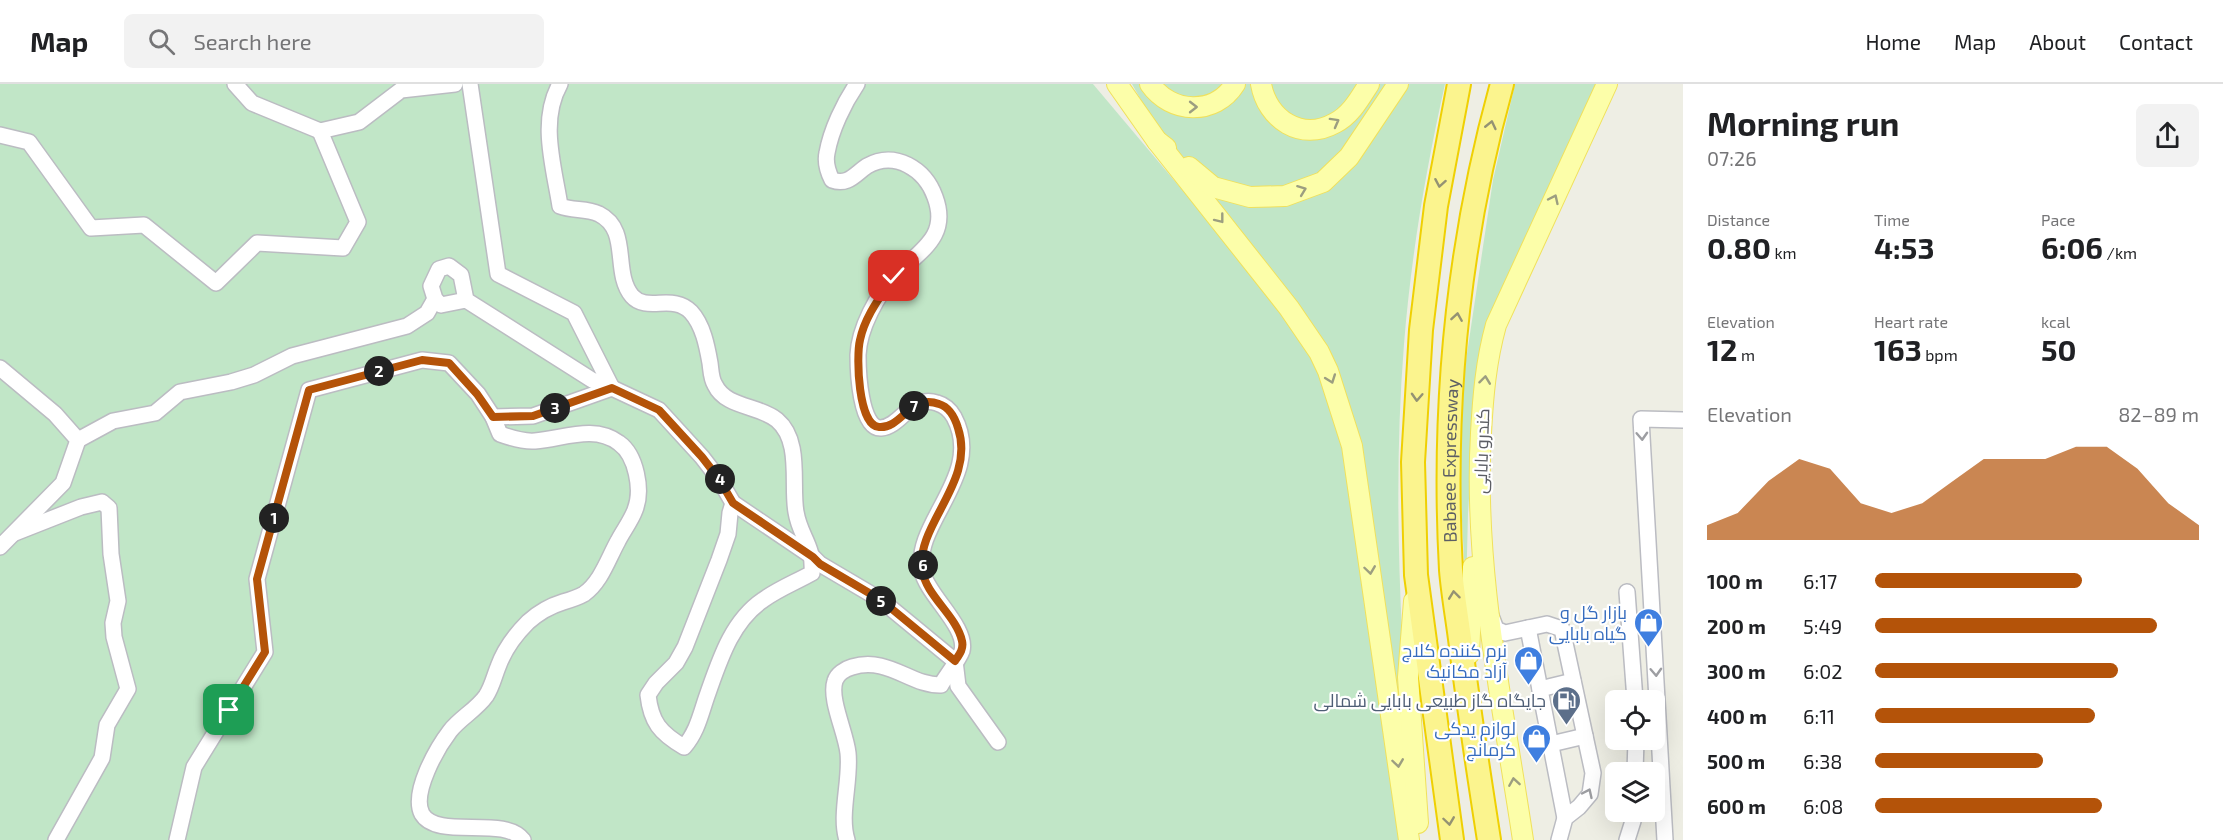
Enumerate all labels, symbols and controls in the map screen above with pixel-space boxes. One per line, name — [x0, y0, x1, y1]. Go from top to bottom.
search box — [124, 14, 544, 68]
text: Map — [30, 24, 88, 58]
icon: search — [145, 25, 178, 58]
text: Search here — [193, 28, 312, 54]
text: Home — [1865, 29, 1921, 54]
text: Map — [1954, 29, 1996, 54]
text: About — [2029, 29, 2086, 54]
text: Contact — [2119, 29, 2193, 54]
one-way arrow — [1188, 101, 1197, 113]
text: Morning run — [1707, 103, 1899, 143]
button: share — [2136, 104, 2199, 167]
one-way arrow — [1329, 118, 1339, 129]
one-way arrow — [1483, 120, 1496, 130]
text: 07:26 — [1707, 146, 1757, 170]
one-way arrow — [1434, 177, 1447, 187]
one-way arrow — [1296, 185, 1307, 197]
one-way arrow — [1546, 194, 1558, 205]
text: Distance — [1707, 210, 1770, 229]
text: Time — [1874, 210, 1910, 229]
text: Pace — [2041, 210, 2075, 229]
one-way arrow — [1213, 213, 1224, 224]
text: 0.80 — [1707, 229, 1771, 265]
text: 4:53 — [1874, 229, 1934, 265]
text: 6:06 — [2041, 229, 2103, 265]
text: km — [1771, 243, 1797, 262]
text: /km — [2103, 243, 2137, 262]
pin — [868, 250, 919, 301]
icon: check — [877, 259, 910, 292]
one-way arrow — [1450, 312, 1462, 321]
text: Elevation — [1707, 312, 1775, 331]
text: Heart rate — [1874, 312, 1948, 331]
text: kcal — [2041, 312, 2070, 331]
text: 12 — [1707, 331, 1737, 367]
text: 163 — [1874, 331, 1922, 367]
text: 50 — [2041, 331, 2077, 367]
text: m — [1737, 345, 1755, 364]
text: bpm — [1922, 345, 1958, 364]
pin: 2 — [364, 356, 394, 386]
text: 2 — [374, 361, 384, 380]
one-way arrow — [1323, 373, 1336, 384]
one-way arrow — [1478, 375, 1490, 384]
street label: Babaee Expressway — [1438, 378, 1463, 543]
pin: 7 — [899, 391, 929, 421]
pin: 3 — [540, 393, 570, 423]
one-way arrow — [1410, 393, 1423, 402]
text: 7 — [910, 396, 918, 415]
text: 3 — [550, 398, 560, 417]
text: Elevation — [1707, 402, 1792, 426]
text: 82–89 m — [2118, 402, 2199, 426]
street label: کندرو بابایی — [1469, 408, 1494, 494]
one-way arrow — [1635, 431, 1648, 440]
pin: 4 — [705, 464, 735, 494]
text: 4 — [715, 469, 725, 488]
pin: 1 — [259, 503, 289, 533]
text: 1 — [271, 508, 277, 527]
pin: 6 — [908, 550, 938, 580]
text: 6 — [918, 555, 928, 574]
one-way arrow — [1364, 565, 1376, 574]
text: 100 m — [1707, 569, 1763, 593]
text: 6:17 — [1803, 569, 1837, 593]
pin: 5 — [866, 586, 896, 616]
one-way arrow — [1449, 590, 1461, 599]
text: 5 — [877, 591, 885, 610]
place label: بازار گل و گیاه بابایی — [1549, 601, 1627, 645]
shop icon: بازار گل و گیاه بابایی — [1632, 606, 1664, 648]
text: 200 m — [1707, 614, 1766, 638]
text: 5:49 — [1803, 614, 1842, 638]
place label: نرم کننده کلاچ آزاد مکانیک — [1402, 639, 1507, 683]
shop icon: نرم کننده کلاچ آزاد مکانیک — [1512, 644, 1544, 686]
text: 300 m — [1707, 659, 1766, 683]
text: 6:02 — [1803, 659, 1842, 683]
one-way arrow — [1649, 668, 1662, 677]
pin — [203, 684, 254, 735]
fuel station icon: جایگاه گاز طبیعی بابایی شمالی — [1551, 684, 1583, 726]
place label: جایگاه گاز طبیعی بابایی شمالی — [1314, 689, 1546, 712]
map controls — [1605, 690, 1665, 822]
button: locate — [1605, 690, 1665, 750]
icon: arrive — [212, 693, 245, 726]
text: 400 m — [1707, 704, 1767, 728]
text: 6:11 — [1803, 704, 1835, 728]
place label: لوازم یدکی کرمانج — [1434, 717, 1516, 762]
shop icon: لوازم یدکی کرمانج — [1521, 722, 1553, 764]
text: 500 m — [1707, 749, 1765, 773]
text: 6:38 — [1803, 749, 1842, 773]
one-way arrow — [1392, 758, 1404, 767]
button: layers — [1605, 762, 1665, 822]
one-way arrow — [1509, 778, 1521, 787]
one-way arrow — [1581, 788, 1593, 799]
text: 600 m — [1707, 794, 1766, 818]
text: 6:08 — [1803, 794, 1843, 818]
one-way arrow — [1443, 816, 1455, 825]

